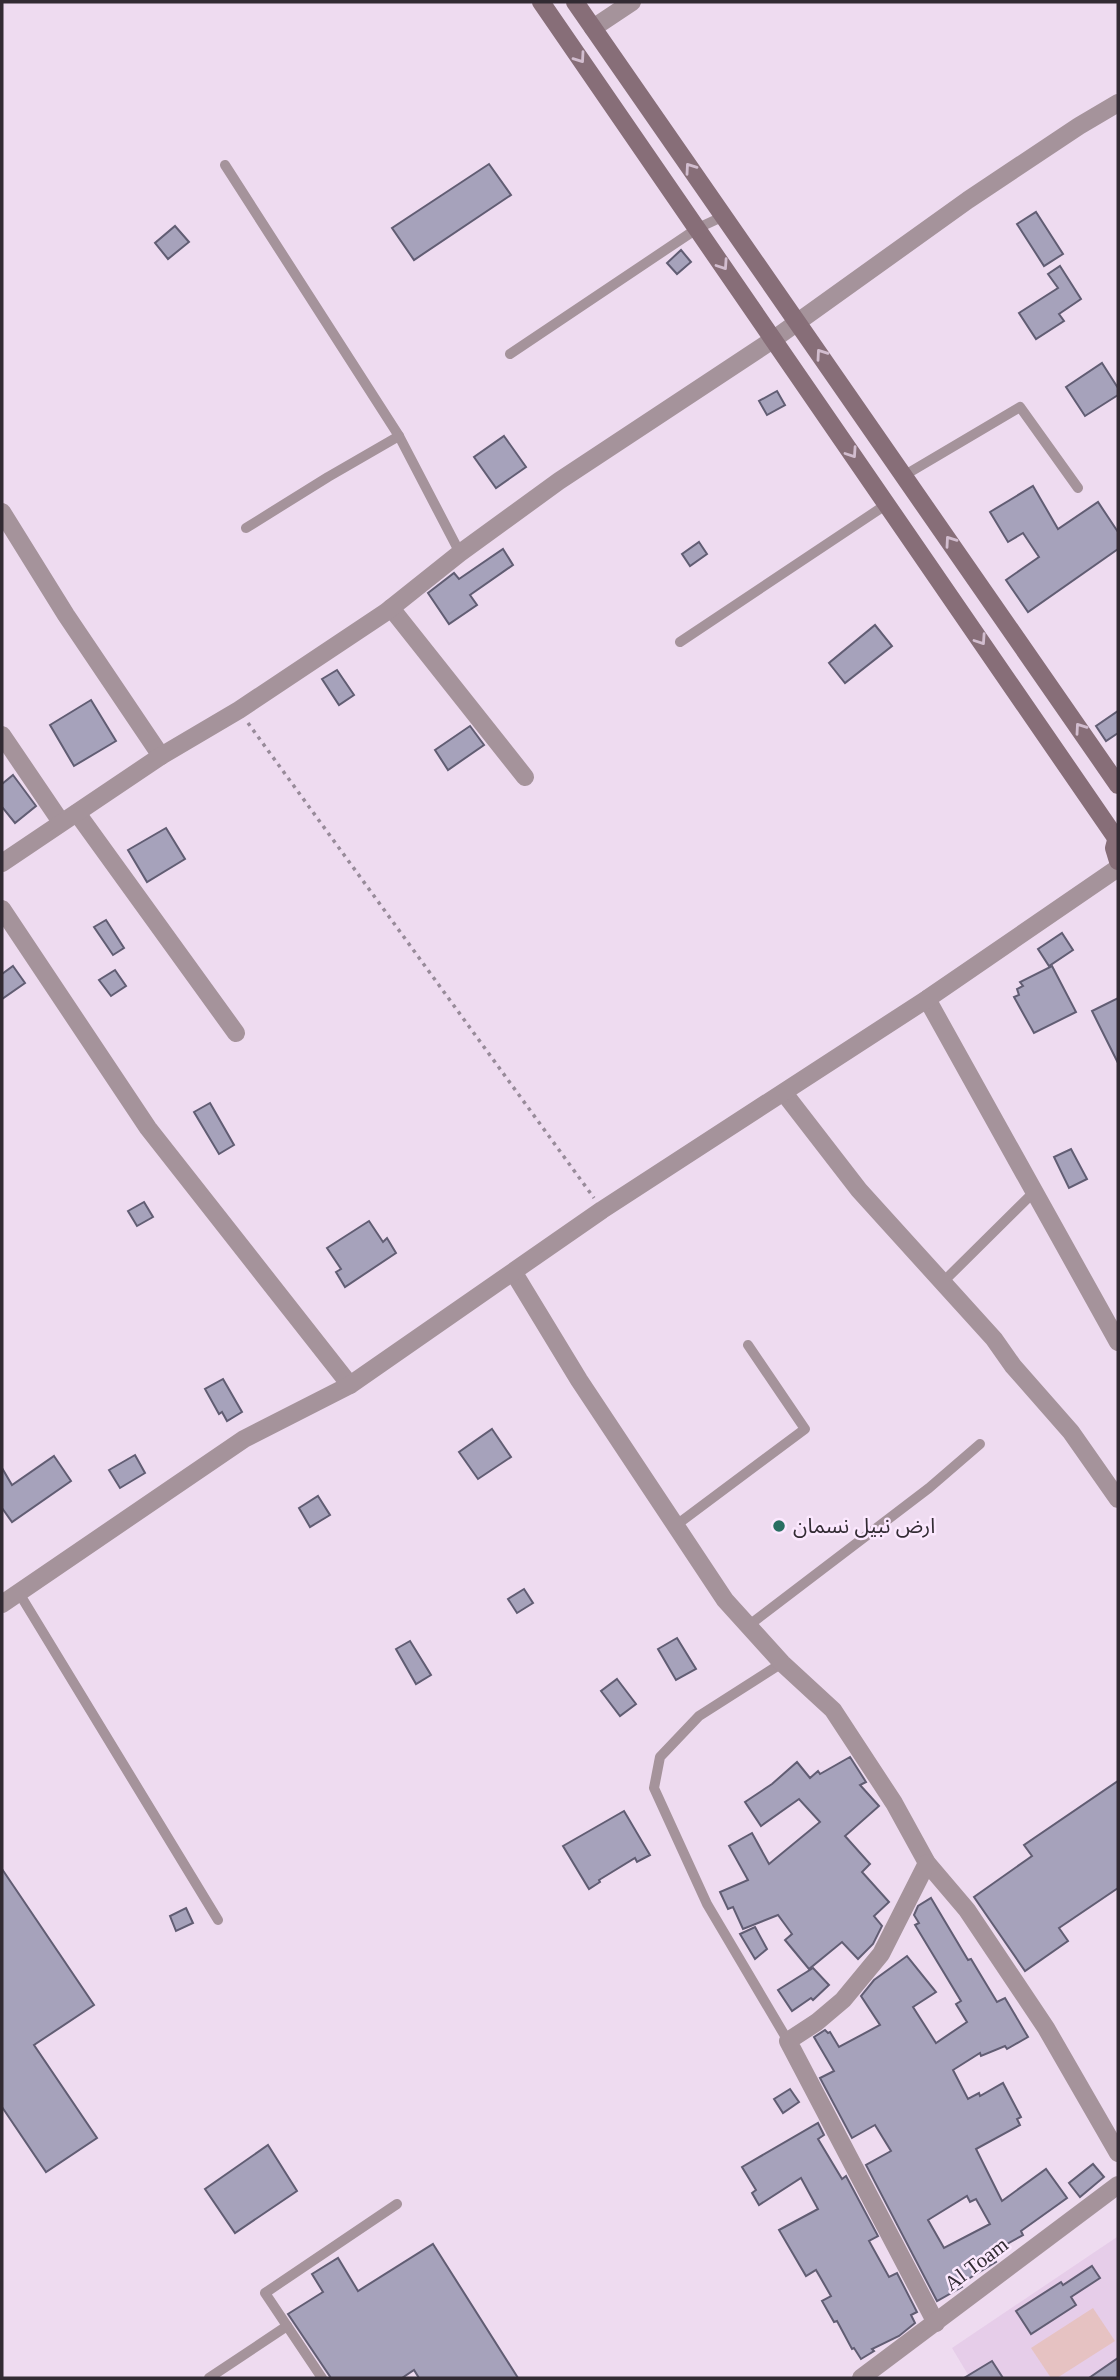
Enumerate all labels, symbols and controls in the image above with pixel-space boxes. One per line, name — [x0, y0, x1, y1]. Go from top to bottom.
one-way arrow — [572, 50, 584, 63]
one-way arrow — [686, 163, 698, 176]
one-way arrow — [715, 257, 727, 270]
one-way arrow — [817, 349, 829, 362]
one-way arrow — [844, 445, 856, 458]
one-way arrow — [946, 536, 958, 549]
one-way arrow — [972, 632, 985, 645]
one-way arrow — [1075, 723, 1088, 736]
place label: ارض نبيل نسمان — [793, 1514, 935, 1538]
marker: ارض نبيل نسمان — [771, 1518, 787, 1534]
street label: Al Toam — [939, 2232, 1013, 2296]

